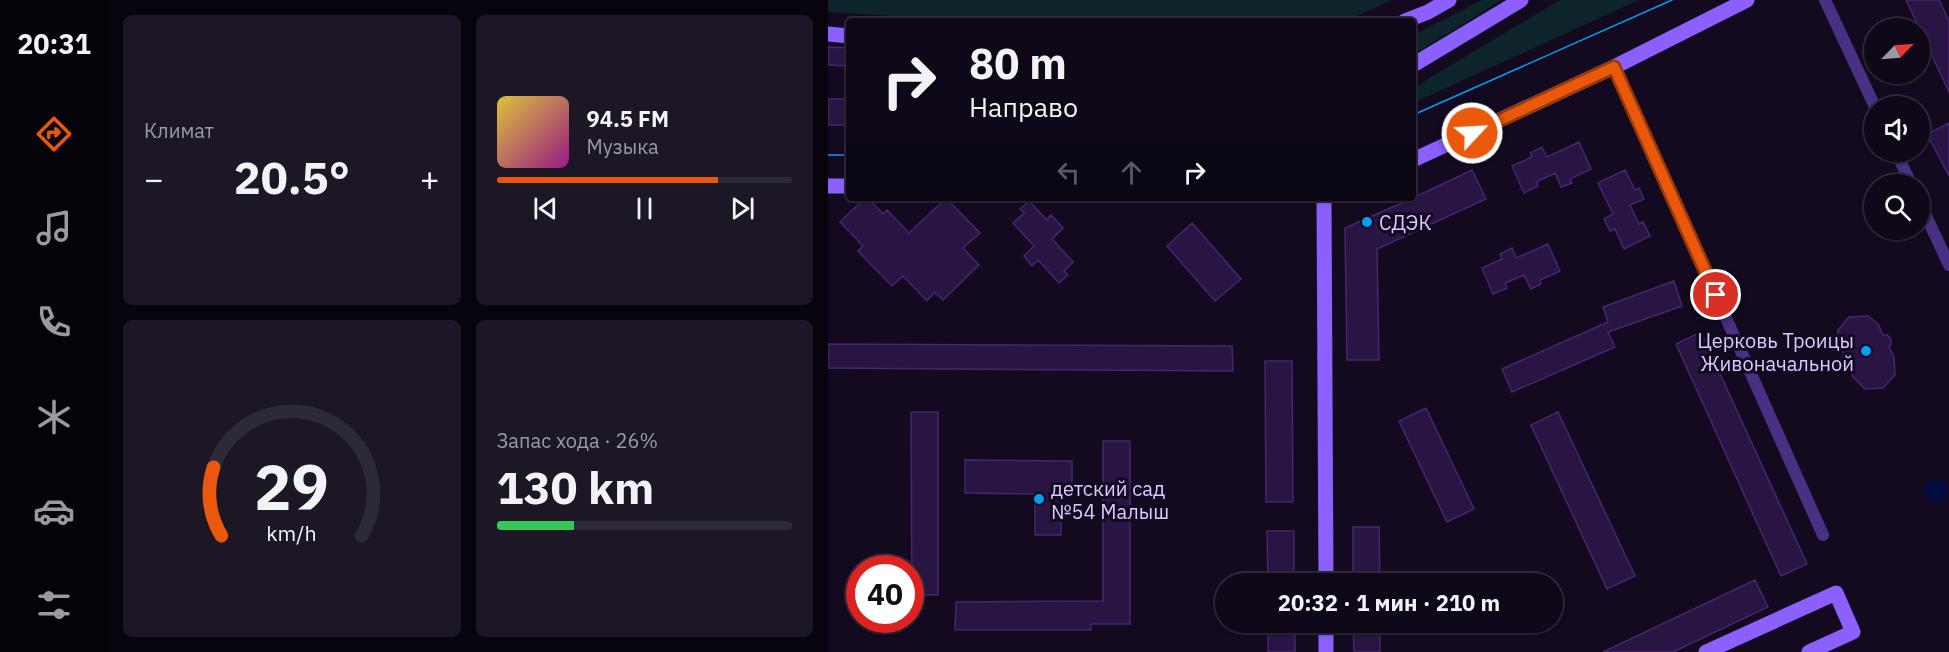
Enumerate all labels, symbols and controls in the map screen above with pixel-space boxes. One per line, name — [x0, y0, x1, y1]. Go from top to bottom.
north arrow — [1864, 18, 1930, 84]
map controls — [1864, 18, 1930, 240]
text: 20:31 — [17, 26, 91, 61]
text: 80 m — [969, 36, 1067, 91]
icon: right — [870, 42, 948, 120]
text: Направо — [969, 89, 1078, 124]
button: sound — [1864, 96, 1930, 162]
position arrow — [1440, 101, 1504, 165]
text: 94.5 FM — [587, 104, 669, 133]
icon: directions — [33, 113, 75, 155]
text: Климат — [144, 117, 214, 144]
text: Музыка — [587, 133, 659, 160]
text: 20.5° — [234, 148, 350, 206]
icon: left — [1052, 156, 1085, 189]
icon: ahead — [1115, 156, 1148, 189]
icon: right — [1178, 156, 1211, 189]
text: − — [144, 157, 164, 200]
text: + — [420, 157, 439, 200]
button: search — [1864, 174, 1930, 240]
icon: previous — [529, 192, 562, 225]
icon: pause — [628, 192, 661, 225]
icon: next — [726, 192, 759, 225]
icon: music — [33, 207, 75, 249]
place label: СДЭК — [1379, 209, 1432, 236]
marker: СДЭК — [1360, 215, 1374, 229]
pin — [1690, 269, 1741, 320]
icon: arrive — [1699, 278, 1732, 311]
icon: phone — [33, 301, 75, 343]
place label: Церковь Троицы Живоначальной — [1697, 327, 1854, 377]
marker: Церковь Троицы Живоначальной — [1859, 344, 1873, 358]
icon: climate — [33, 396, 75, 438]
text: Запас хода · 26% — [497, 427, 658, 454]
text: 29 — [254, 446, 329, 527]
text: 130 km — [497, 458, 654, 516]
place label: детский сад №54 Малыш — [1051, 475, 1169, 525]
icon: car — [33, 490, 75, 532]
marker: детский сад №54 Малыш — [1032, 492, 1046, 506]
text: km/h — [267, 519, 317, 547]
speed limit sign: 40 — [846, 555, 924, 633]
icon: filters — [33, 584, 75, 626]
text: 20:32 · 1 мин · 210 m — [1278, 588, 1500, 617]

